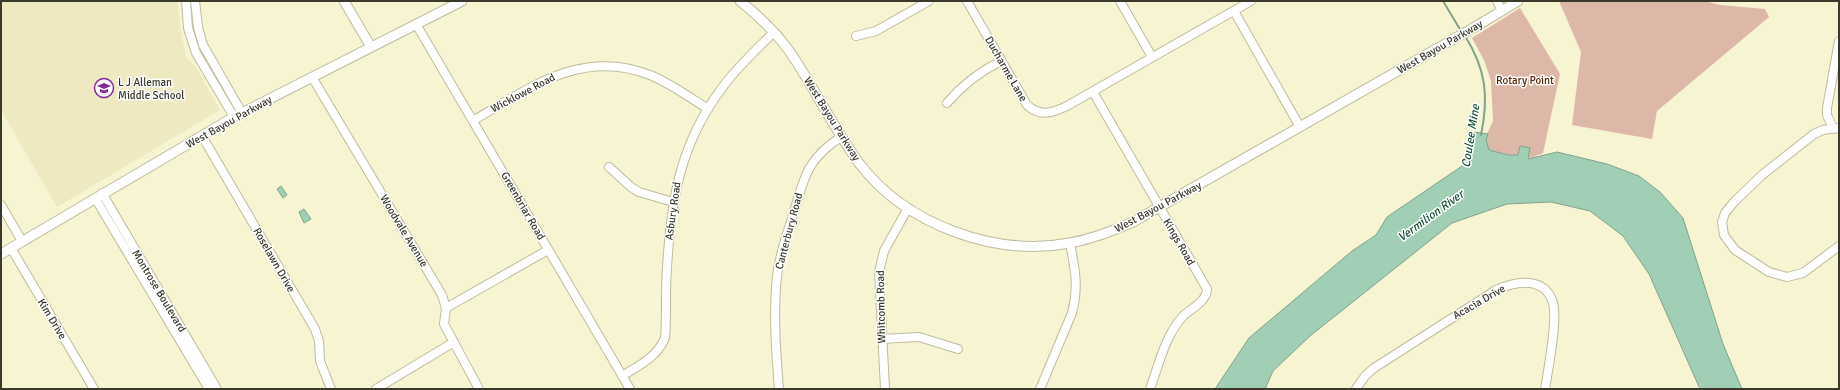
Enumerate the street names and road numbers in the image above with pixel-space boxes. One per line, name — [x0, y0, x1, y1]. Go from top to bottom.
street label: West Bayou Parkway — [1395, 17, 1486, 77]
street label: Ducharme Lane — [982, 34, 1030, 104]
street label: Wicklowe Road — [489, 71, 557, 115]
street label: West Bayou Parkway — [801, 75, 863, 164]
street label: West Bayou Parkway — [184, 93, 275, 151]
street label: Greenbriar Road — [498, 170, 548, 243]
street label: West Bayou Parkway — [1112, 178, 1204, 235]
street label: Asbury Road — [662, 181, 684, 241]
street label: Canterbury Road — [773, 191, 806, 271]
street label: Woodvale Avenue — [377, 192, 431, 270]
street label: Kings Road — [1160, 216, 1198, 268]
street label: Roselawn Drive — [250, 225, 298, 295]
street label: Montrose Boulevard — [129, 247, 189, 335]
street label: Whitcomb Road — [874, 270, 888, 344]
street label: Acacia Drive — [1451, 282, 1507, 322]
street label: Kim Drive — [35, 296, 69, 342]

